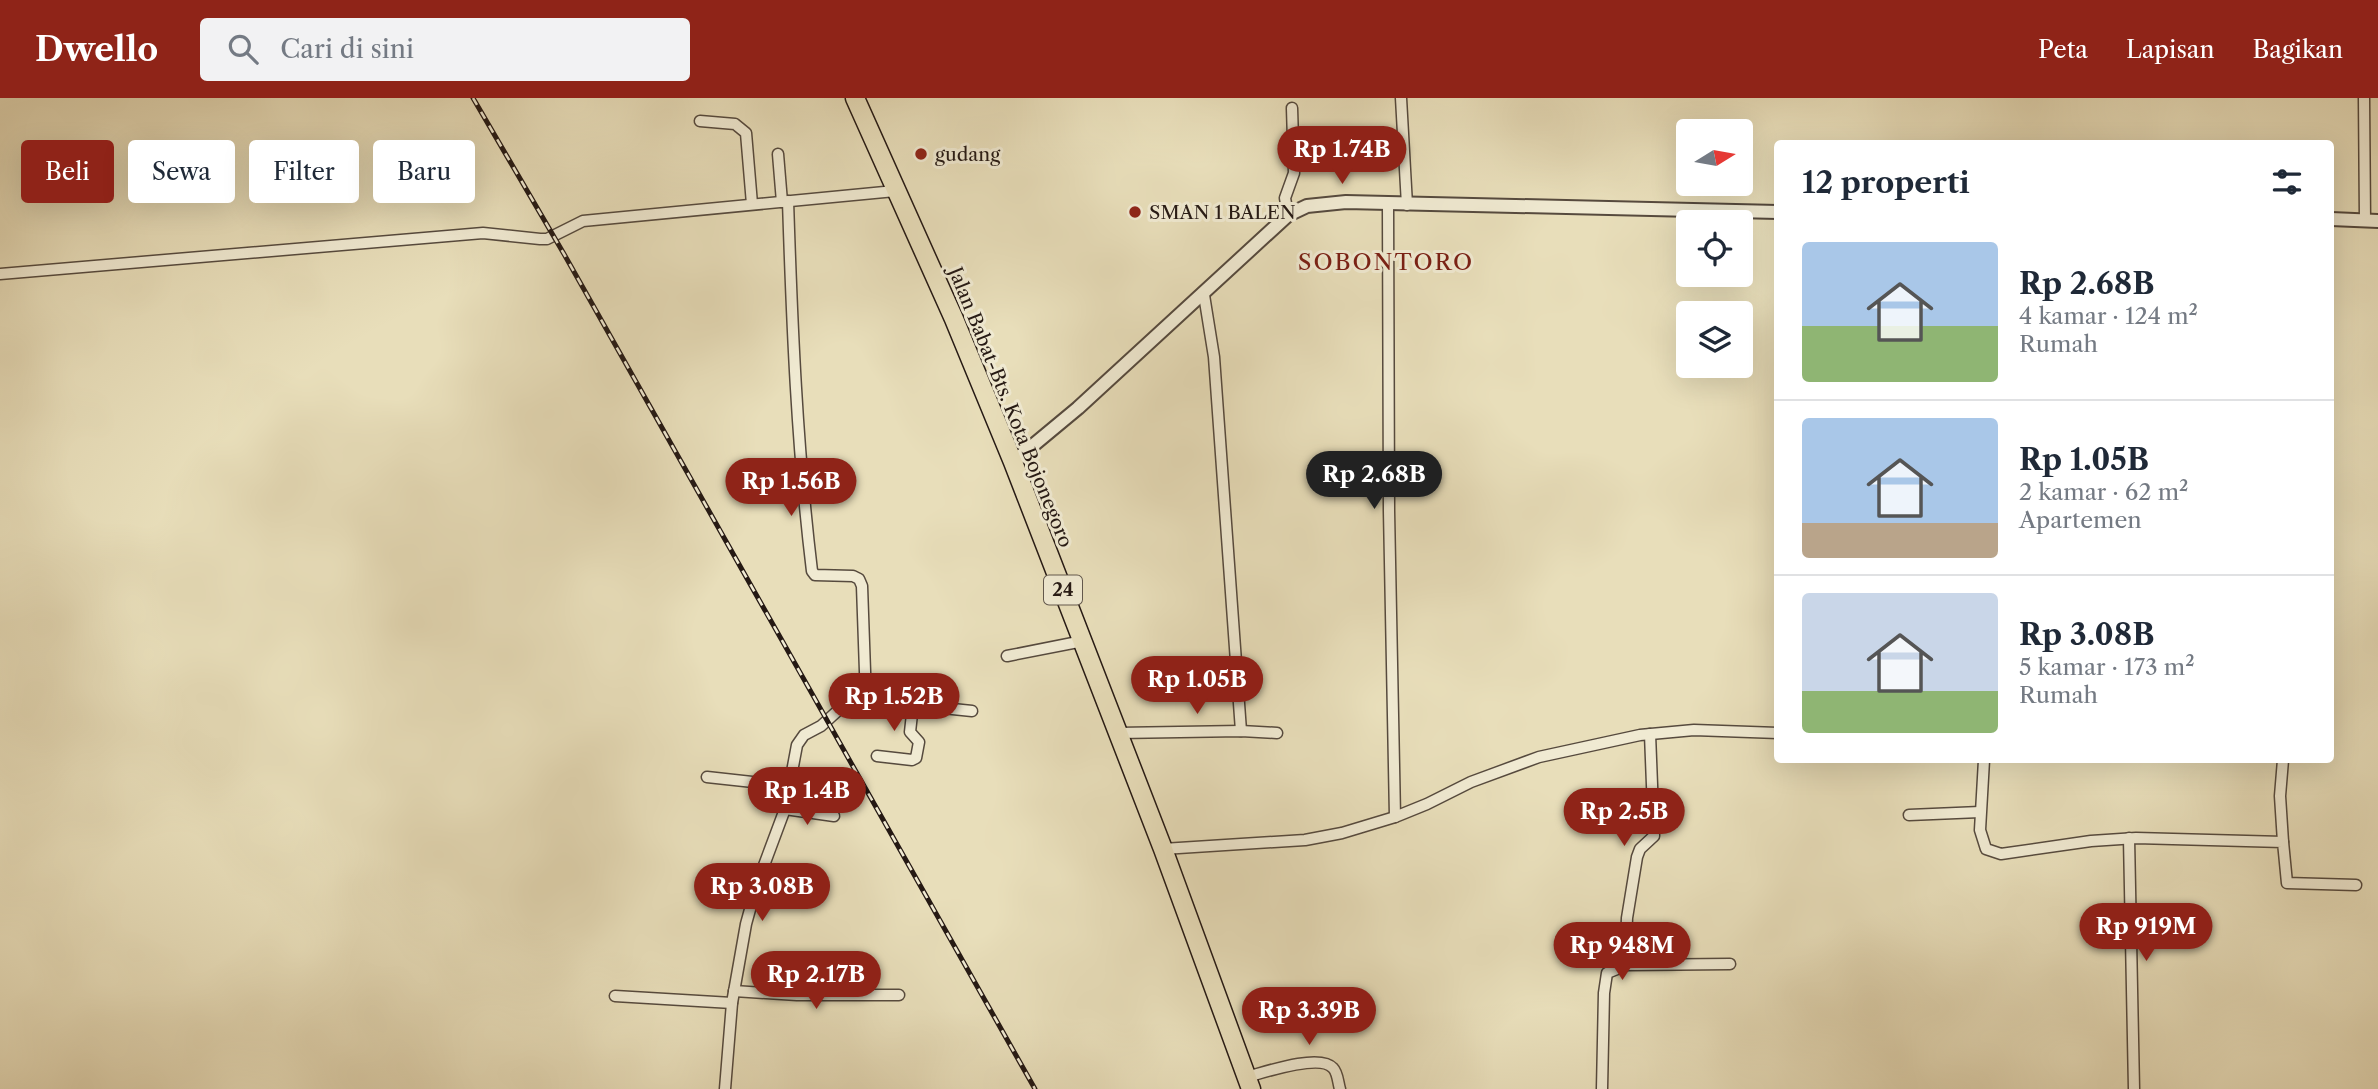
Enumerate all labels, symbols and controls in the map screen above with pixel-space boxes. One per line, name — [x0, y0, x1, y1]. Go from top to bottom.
search box — [200, 18, 690, 81]
text: Dwello — [35, 29, 158, 70]
icon: search — [224, 30, 262, 68]
text: Cari di sini — [280, 33, 414, 65]
text: Peta — [2038, 35, 2088, 64]
text: Lapisan — [2126, 35, 2215, 64]
text: Bagikan — [2253, 35, 2343, 64]
north arrow — [1676, 119, 1754, 196]
map controls — [1676, 119, 1753, 378]
pin: Rp 1.74B — [1270, 126, 1414, 186]
text: Rp 1.74B — [1293, 135, 1391, 163]
chip: Beli — [21, 140, 114, 203]
chip: Sewa — [128, 140, 235, 203]
chip: Filter — [249, 140, 359, 203]
chip: Baru — [373, 140, 475, 203]
place label: gudang — [935, 143, 1001, 166]
marker: gudang — [913, 146, 929, 162]
icon: filters — [2268, 163, 2306, 201]
text: 12 properti — [1802, 164, 1970, 201]
place label: SMAN 1 BALEN — [1149, 201, 1296, 224]
marker: SMAN 1 BALEN — [1127, 204, 1143, 220]
button: locate — [1676, 210, 1753, 287]
district label: SOBONTORO — [1298, 248, 1474, 276]
street label: Jalan Babat-Bts. Kota Bojonegoro — [943, 261, 1077, 551]
text: Rp 2.68B — [2019, 265, 2154, 302]
icon: home — [1858, 270, 1942, 354]
button: layers — [1676, 301, 1753, 378]
text: 4 kamar · 124 m² — [2019, 302, 2198, 330]
text: Rumah — [2019, 330, 2098, 358]
text: Rp 1.05B — [2019, 441, 2149, 478]
icon: home — [1858, 446, 1942, 530]
pin: Rp 2.68B — [1302, 452, 1446, 511]
pin: Rp 1.56B — [719, 458, 863, 518]
text: Rp 2.68B — [1322, 460, 1426, 488]
text: Rp 1.56B — [741, 467, 841, 495]
text: 2 kamar · 62 m² — [2019, 478, 2188, 506]
text: Apartemen — [2019, 506, 2142, 534]
road number: 24 — [1044, 576, 1082, 604]
text: Rp 3.08B — [2019, 616, 2155, 653]
icon: home — [1858, 621, 1942, 705]
text: 5 kamar · 173 m² — [2019, 653, 2195, 681]
pin: Rp 1.05B — [1125, 656, 1269, 716]
text: Rp 1.05B — [1147, 665, 1247, 693]
pin: Rp 1.52B — [822, 674, 966, 733]
text: Rumah — [2019, 681, 2098, 709]
text: Rp 1.52B — [845, 682, 943, 710]
pin: Rp 1.4B — [742, 768, 872, 827]
text: Rp 1.4B — [764, 776, 850, 804]
pin: Rp 2.5B — [1559, 788, 1689, 848]
text: Rp 2.5B — [1580, 797, 1668, 825]
pin: Rp 3.08B — [690, 864, 834, 923]
text: Rp 3.08B — [710, 872, 814, 900]
pin: Rp 919M — [2081, 904, 2211, 963]
text: Rp 919M — [2095, 912, 2197, 940]
pin: Rp 948M — [1557, 922, 1687, 982]
text: Rp 948M — [1570, 931, 1674, 959]
pin: Rp 2.17B — [744, 951, 888, 1011]
text: Rp 2.17B — [767, 960, 865, 988]
pin: Rp 3.39B — [1237, 988, 1381, 1047]
text: Rp 3.39B — [1258, 996, 1360, 1024]

